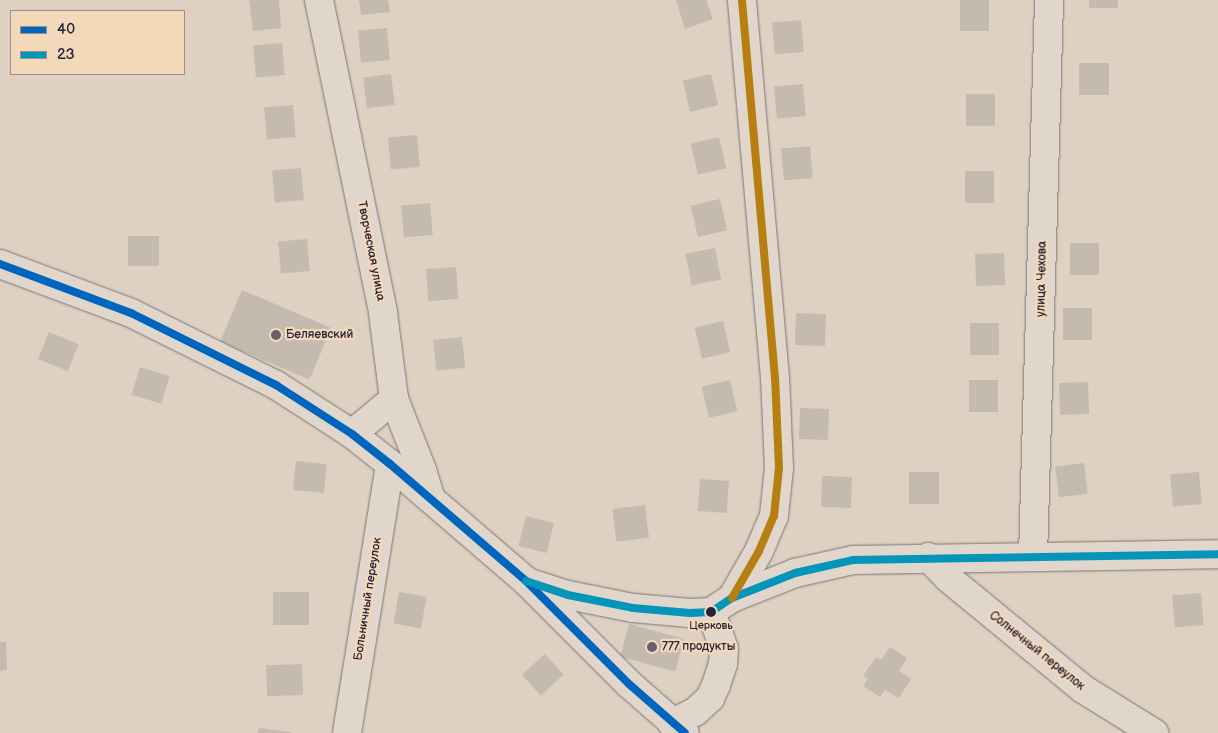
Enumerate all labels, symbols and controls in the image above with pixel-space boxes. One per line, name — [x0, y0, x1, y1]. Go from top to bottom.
legend — [10, 10, 185, 75]
text: 40 — [57, 20, 75, 39]
text: 23 — [57, 45, 75, 64]
street label: Творческая улица — [354, 200, 388, 302]
street label: улица Чехова — [1034, 241, 1050, 317]
place label: Беляевский — [286, 328, 353, 342]
marker: Беляевский — [270, 329, 282, 341]
street label: Больничный переулок — [351, 536, 385, 662]
marker: Церковь — [706, 607, 716, 617]
street label: Солнечный переулок — [986, 608, 1088, 694]
place label: Церковь — [689, 619, 733, 633]
place label: 777 продукты — [662, 640, 736, 654]
marker: 777 продукты — [646, 641, 658, 653]

